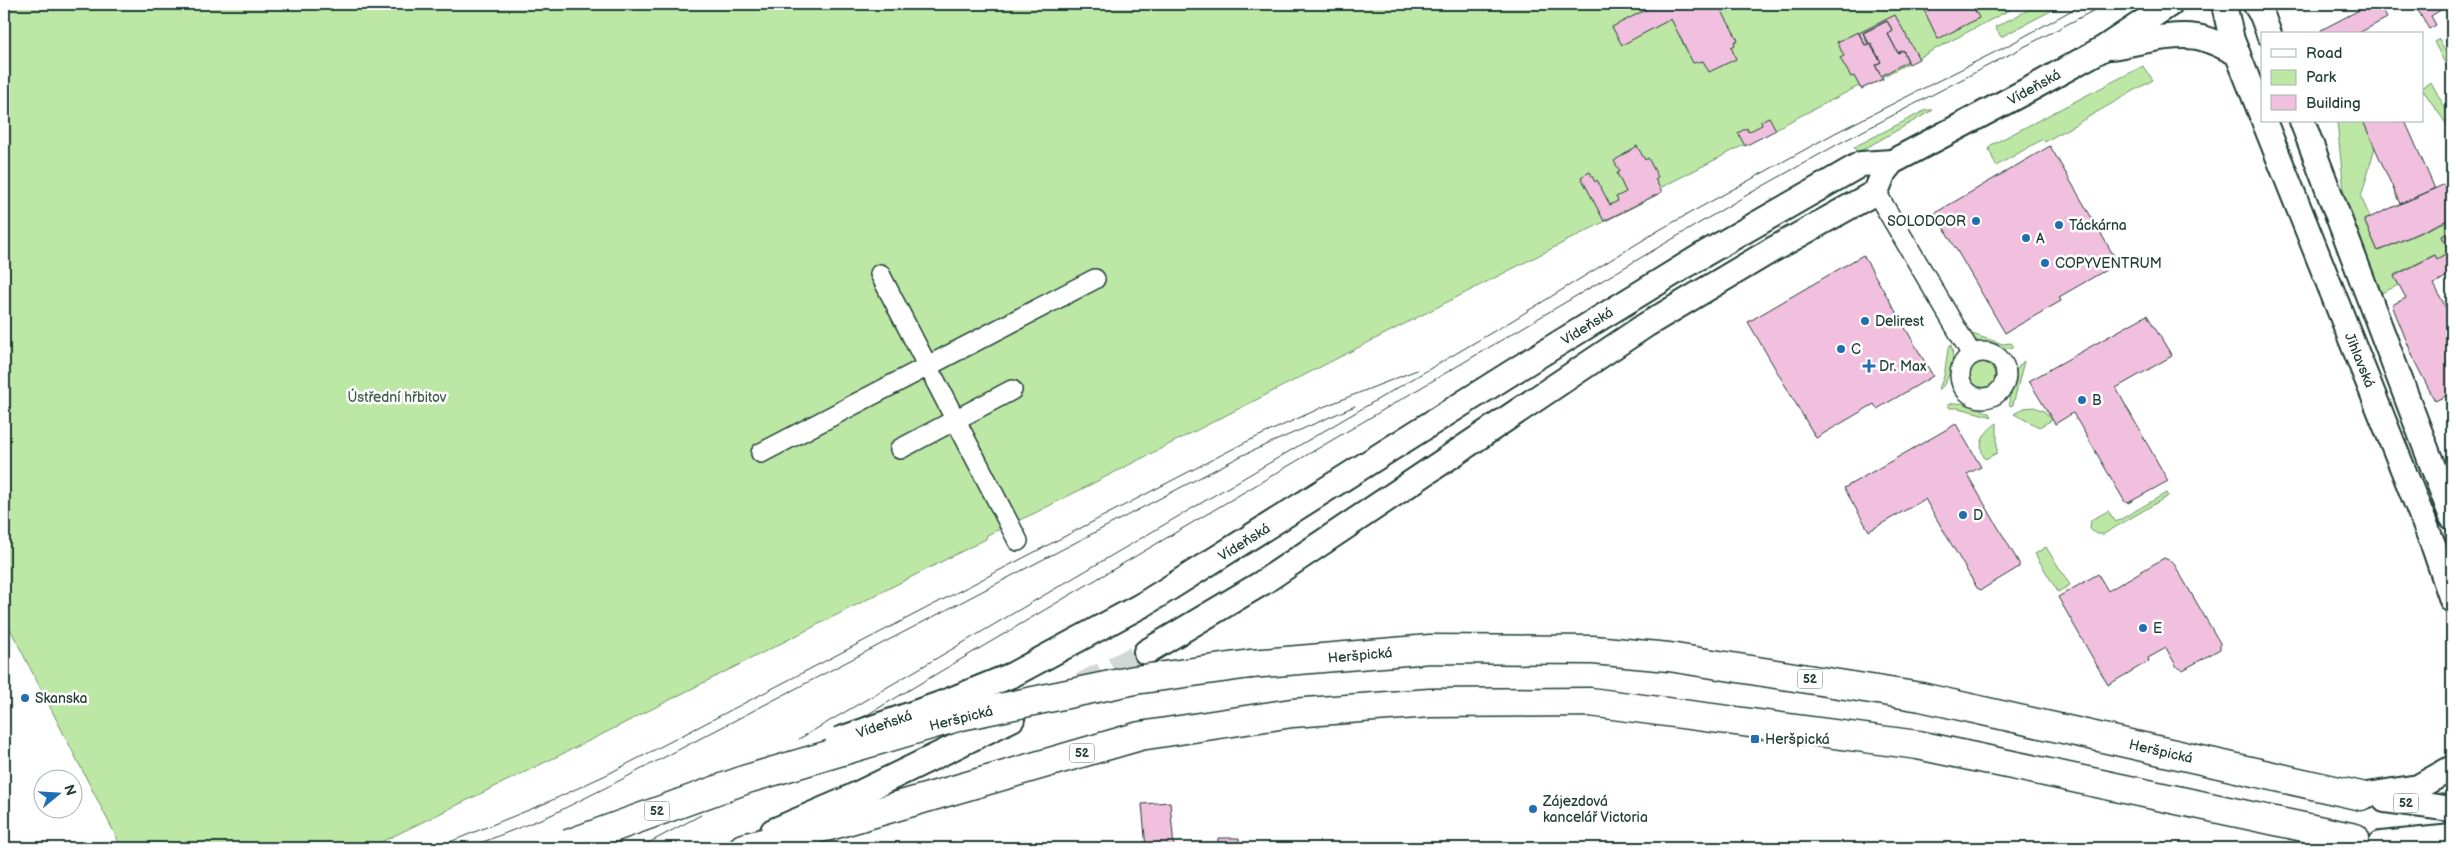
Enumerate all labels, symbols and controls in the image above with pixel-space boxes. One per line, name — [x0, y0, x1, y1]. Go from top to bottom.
legend — [2261, 32, 2424, 122]
text: Road — [2306, 44, 2342, 63]
street label: Vídeňská — [2005, 66, 2064, 109]
text: Park — [2306, 68, 2337, 87]
text: Building — [2306, 94, 2361, 113]
place label: SOLODOOR — [1887, 213, 1966, 230]
marker: SOLODOOR — [1970, 215, 1982, 227]
place label: Táckárna — [2069, 217, 2127, 234]
marker: Táckárna — [2053, 219, 2065, 231]
place label: A — [2036, 230, 2045, 247]
marker: A — [2020, 232, 2032, 244]
place label: COPYVENTRUM — [2055, 255, 2162, 272]
marker: COPYVENTRUM — [2039, 257, 2051, 269]
street label: Vídeňská — [1558, 304, 1616, 349]
place label: Delirest — [1875, 313, 1925, 330]
marker: Delirest — [1859, 315, 1871, 327]
street label: Jihlavská — [2341, 330, 2378, 390]
place label: C — [1851, 341, 1861, 358]
marker: C — [1835, 343, 1847, 355]
place label: Dr. Max — [1879, 358, 1927, 375]
marker: Dr. Max — [1863, 360, 1875, 372]
park label: Ústřední hřbitov — [347, 388, 447, 406]
place label: B — [2092, 392, 2102, 409]
marker: B — [2076, 394, 2088, 406]
place label: D — [1973, 507, 1983, 524]
marker: D — [1957, 509, 1969, 521]
street label: Vídeňská — [1215, 520, 1273, 565]
place label: E — [2153, 620, 2162, 637]
marker: E — [2137, 622, 2149, 634]
street label: Heršpická — [1327, 644, 1393, 667]
road number: 52 — [1798, 670, 1822, 689]
place label: Skanska — [35, 690, 87, 707]
marker: Skanska — [19, 692, 31, 704]
street label: Heršpická — [928, 702, 995, 735]
street label: Vídeňská — [854, 707, 914, 742]
place label: Heršpická — [1765, 731, 1830, 748]
marker: Heršpická — [1749, 733, 1761, 745]
street label: Heršpická — [2127, 736, 2194, 767]
road number: 52 — [1070, 744, 1094, 762]
north arrow — [32, 770, 82, 820]
text: N — [60, 783, 80, 798]
place label: Zájezdová kancelář Victoria — [1542, 793, 1648, 826]
road number: 52 — [2394, 794, 2418, 812]
road number: 52 — [644, 801, 670, 820]
marker: Zájezdová kancelář Victoria — [1527, 803, 1539, 815]

